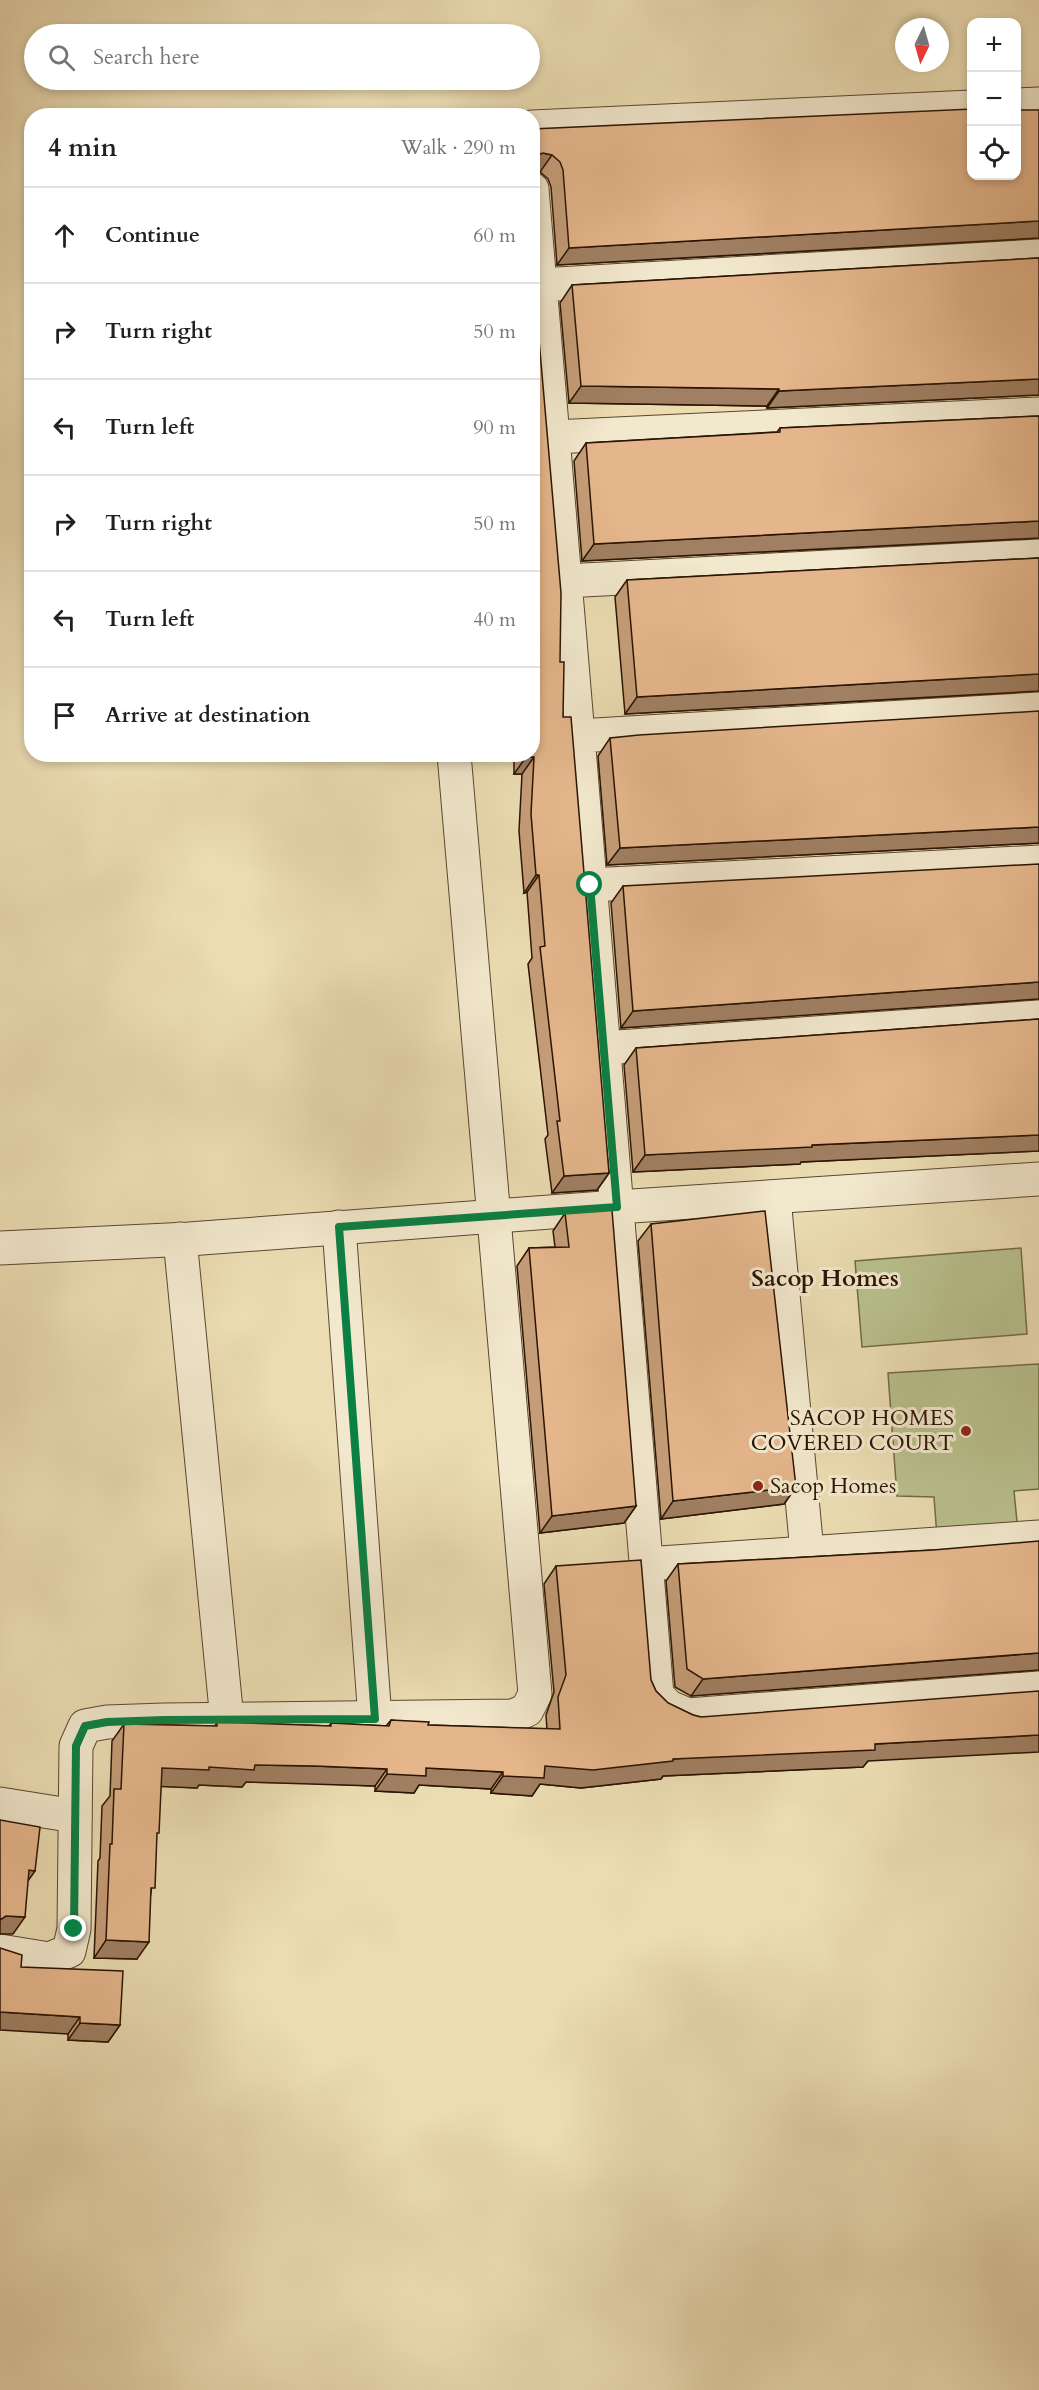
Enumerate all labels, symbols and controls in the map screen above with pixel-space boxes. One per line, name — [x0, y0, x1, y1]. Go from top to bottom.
north arrow — [895, 18, 949, 72]
map controls — [967, 18, 1021, 180]
button: + — [967, 18, 1021, 72]
search box — [24, 24, 540, 90]
icon: search — [45, 41, 78, 74]
text: Search here — [93, 42, 200, 72]
button: − — [967, 72, 1021, 126]
button: locate — [967, 126, 1021, 180]
text: 4 min — [48, 130, 117, 165]
text: Walk · 290 m — [401, 134, 516, 161]
icon: ahead — [48, 219, 81, 252]
text: Continue — [105, 220, 200, 250]
text: 60 m — [473, 222, 516, 249]
icon: right — [48, 315, 81, 348]
text: Turn right — [105, 316, 212, 346]
text: 50 m — [473, 318, 516, 345]
icon: left — [48, 411, 81, 444]
text: Turn left — [105, 412, 194, 442]
text: 90 m — [473, 414, 516, 441]
icon: right — [48, 507, 81, 540]
text: Turn right — [105, 508, 212, 538]
text: 50 m — [473, 510, 516, 537]
icon: left — [48, 603, 81, 636]
text: Turn left — [105, 604, 194, 634]
text: 40 m — [473, 606, 516, 633]
icon: arrive — [48, 699, 81, 732]
text: Arrive at destination — [105, 700, 310, 730]
route start — [576, 871, 602, 897]
district label: Sacop Homes — [751, 1262, 899, 1295]
place label: SACOP HOMES COVERED COURT — [751, 1403, 954, 1458]
marker: SACOP HOMES COVERED COURT — [959, 1424, 973, 1438]
place label: Sacop Homes — [770, 1471, 896, 1501]
marker: Sacop Homes — [751, 1479, 765, 1493]
route end — [60, 1915, 86, 1941]

